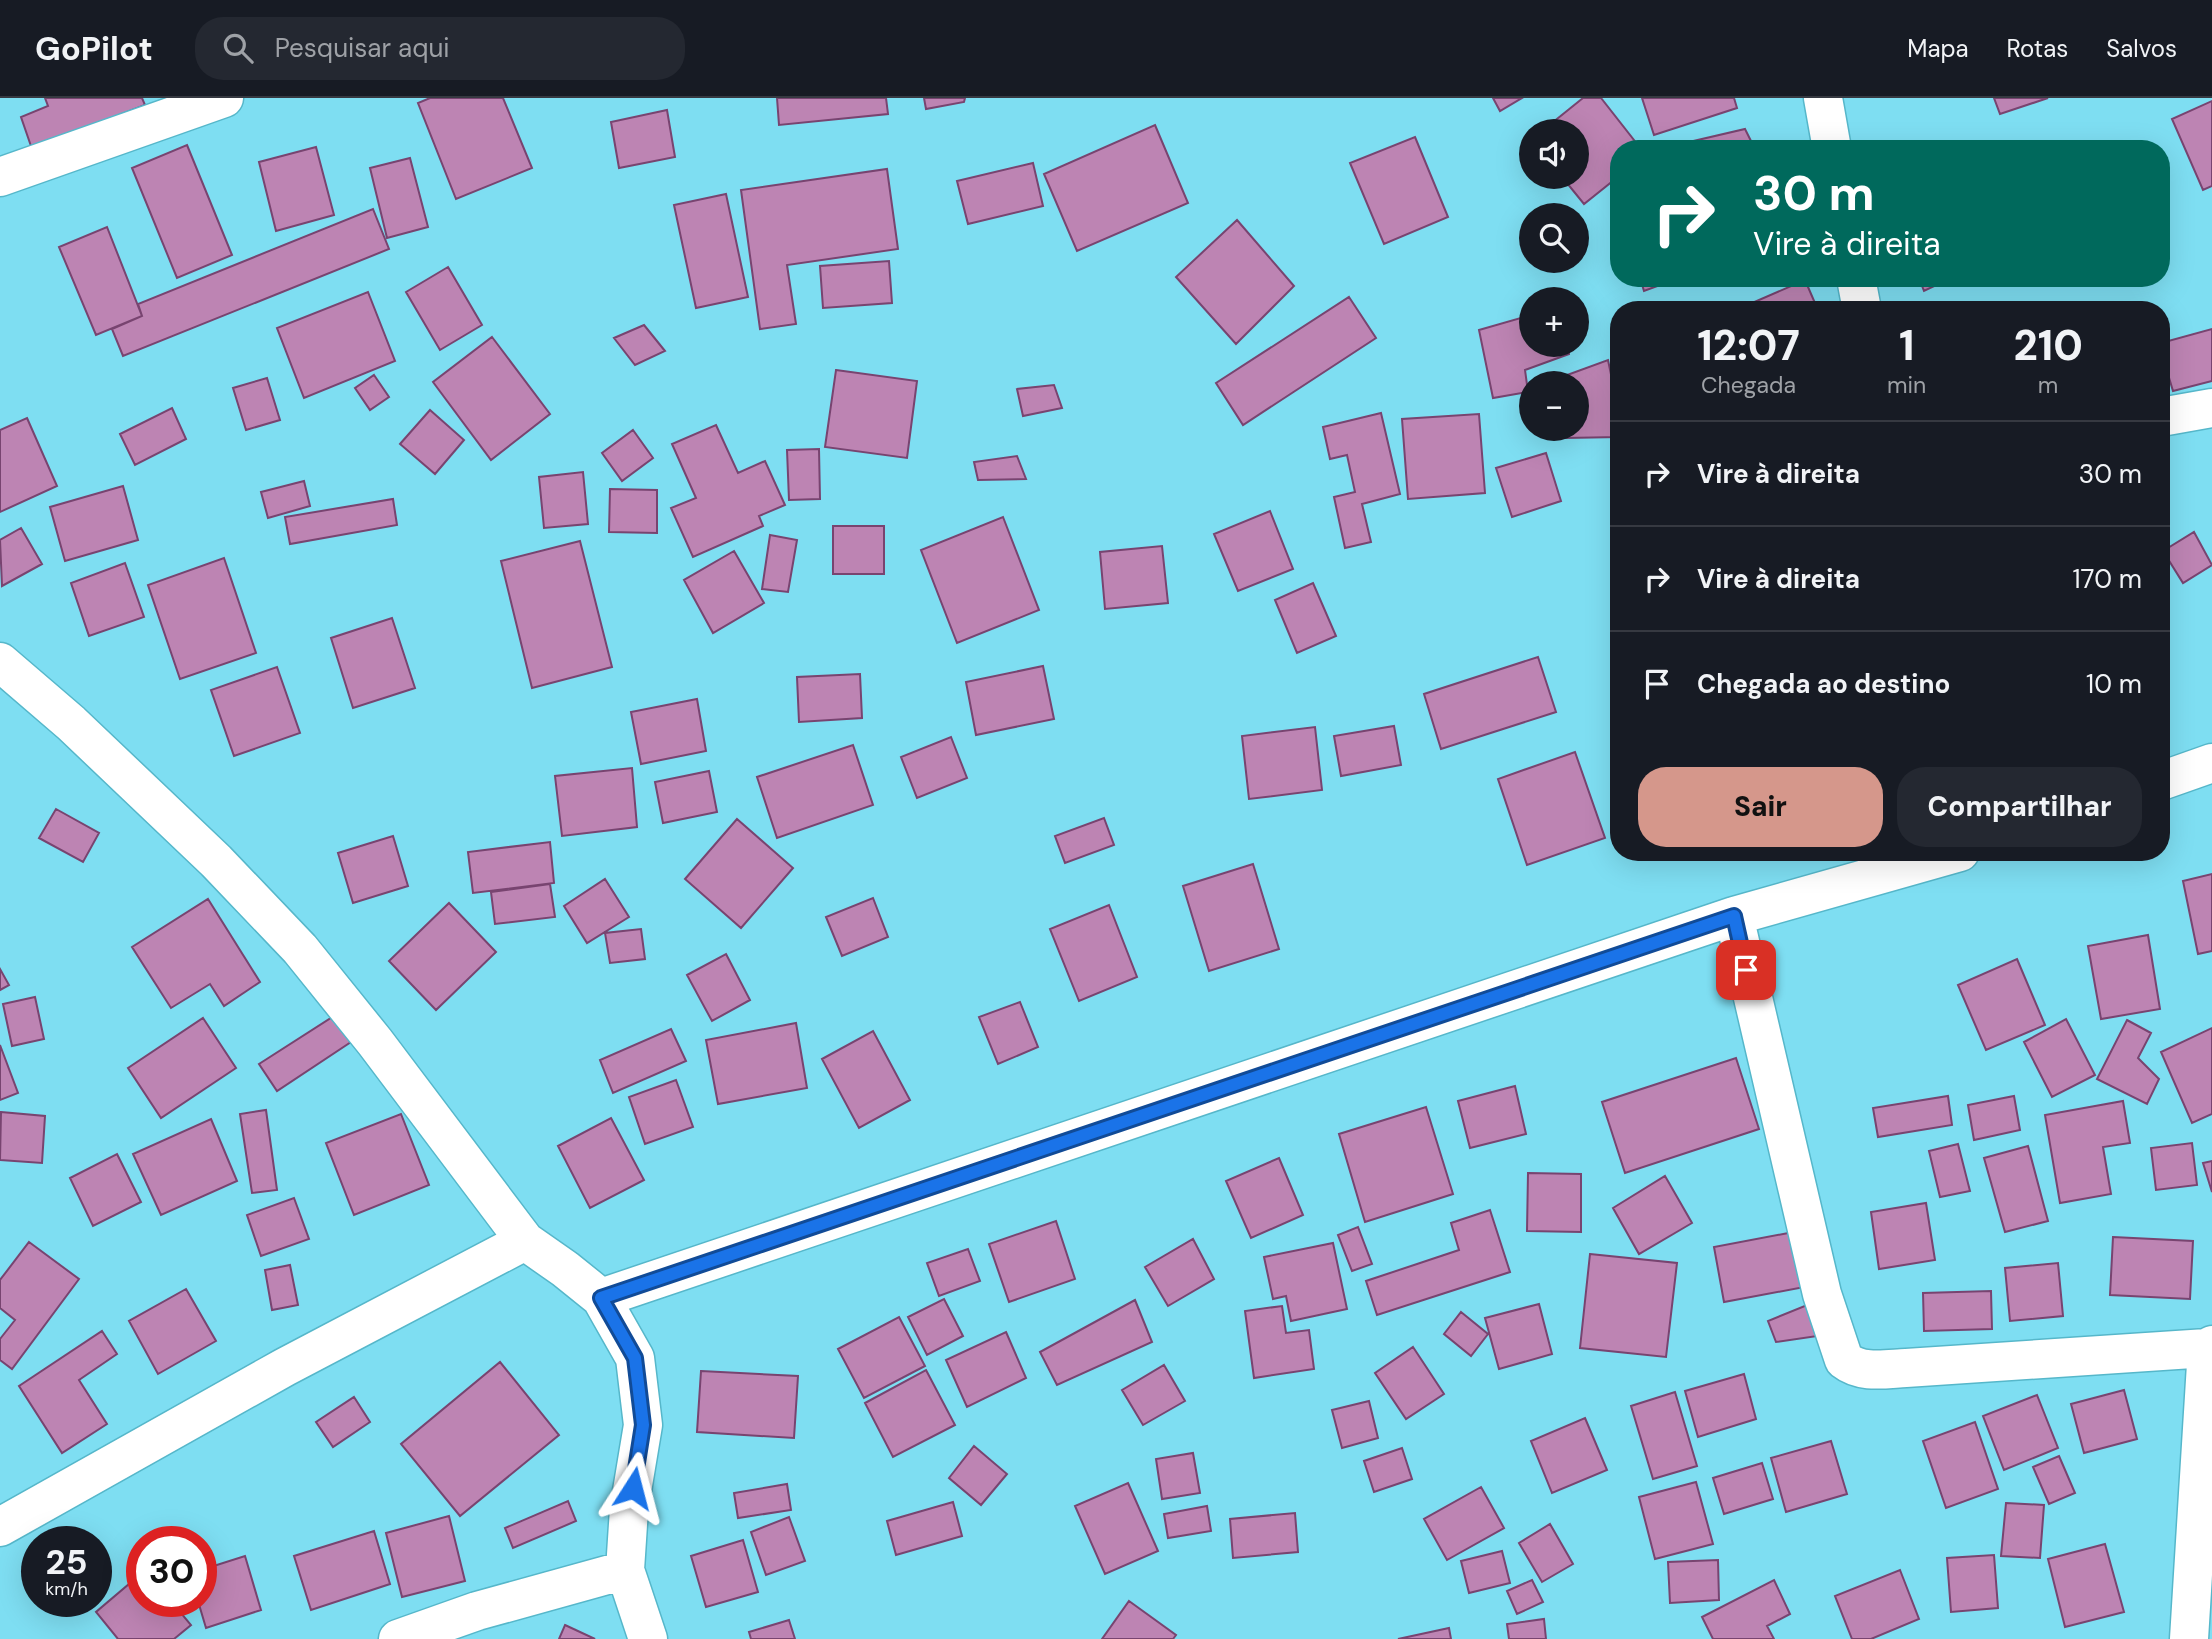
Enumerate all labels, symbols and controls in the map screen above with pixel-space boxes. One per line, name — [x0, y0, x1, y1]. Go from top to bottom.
search box — [195, 17, 685, 80]
text: GoPilot — [35, 27, 153, 70]
icon: search — [219, 29, 257, 67]
text: Pesquisar aqui — [275, 31, 450, 65]
text: Mapa — [1907, 33, 1969, 64]
text: Rotas — [2007, 33, 2068, 64]
text: Salvos — [2106, 33, 2177, 64]
map controls — [1519, 119, 1589, 441]
button: sound — [1519, 119, 1589, 189]
text: 30 m — [1753, 161, 1875, 225]
icon: right — [1638, 168, 1729, 259]
button: search — [1519, 203, 1589, 273]
text: Vire à direita — [1753, 223, 1941, 265]
button: + — [1519, 287, 1589, 357]
text: 12:07 — [1697, 318, 1800, 373]
text: 1 — [1899, 318, 1914, 373]
text: 210 — [2013, 318, 2083, 373]
text: Chegada — [1701, 370, 1796, 400]
text: min — [1887, 370, 1926, 400]
text: m — [2038, 370, 2058, 400]
button: − — [1519, 371, 1589, 441]
icon: right — [1638, 455, 1676, 493]
text: Vire à direita — [1697, 457, 1860, 491]
text: 30 m — [2079, 457, 2142, 491]
icon: right — [1638, 560, 1676, 598]
text: Vire à direita — [1697, 562, 1860, 596]
text: 170 m — [2073, 562, 2142, 596]
icon: arrive — [1638, 665, 1676, 703]
text: Chegada ao destino — [1697, 667, 1950, 701]
text: 10 m — [2086, 667, 2142, 701]
button: Sair — [1638, 767, 1883, 847]
button: Compartilhar — [1897, 767, 2142, 847]
pin — [1716, 940, 1776, 1000]
icon: arrive — [1727, 951, 1765, 989]
position arrow — [596, 1451, 670, 1525]
speed limit sign: 30 — [126, 1526, 217, 1617]
text: 25 — [46, 1539, 87, 1585]
text: km/h — [45, 1577, 88, 1601]

